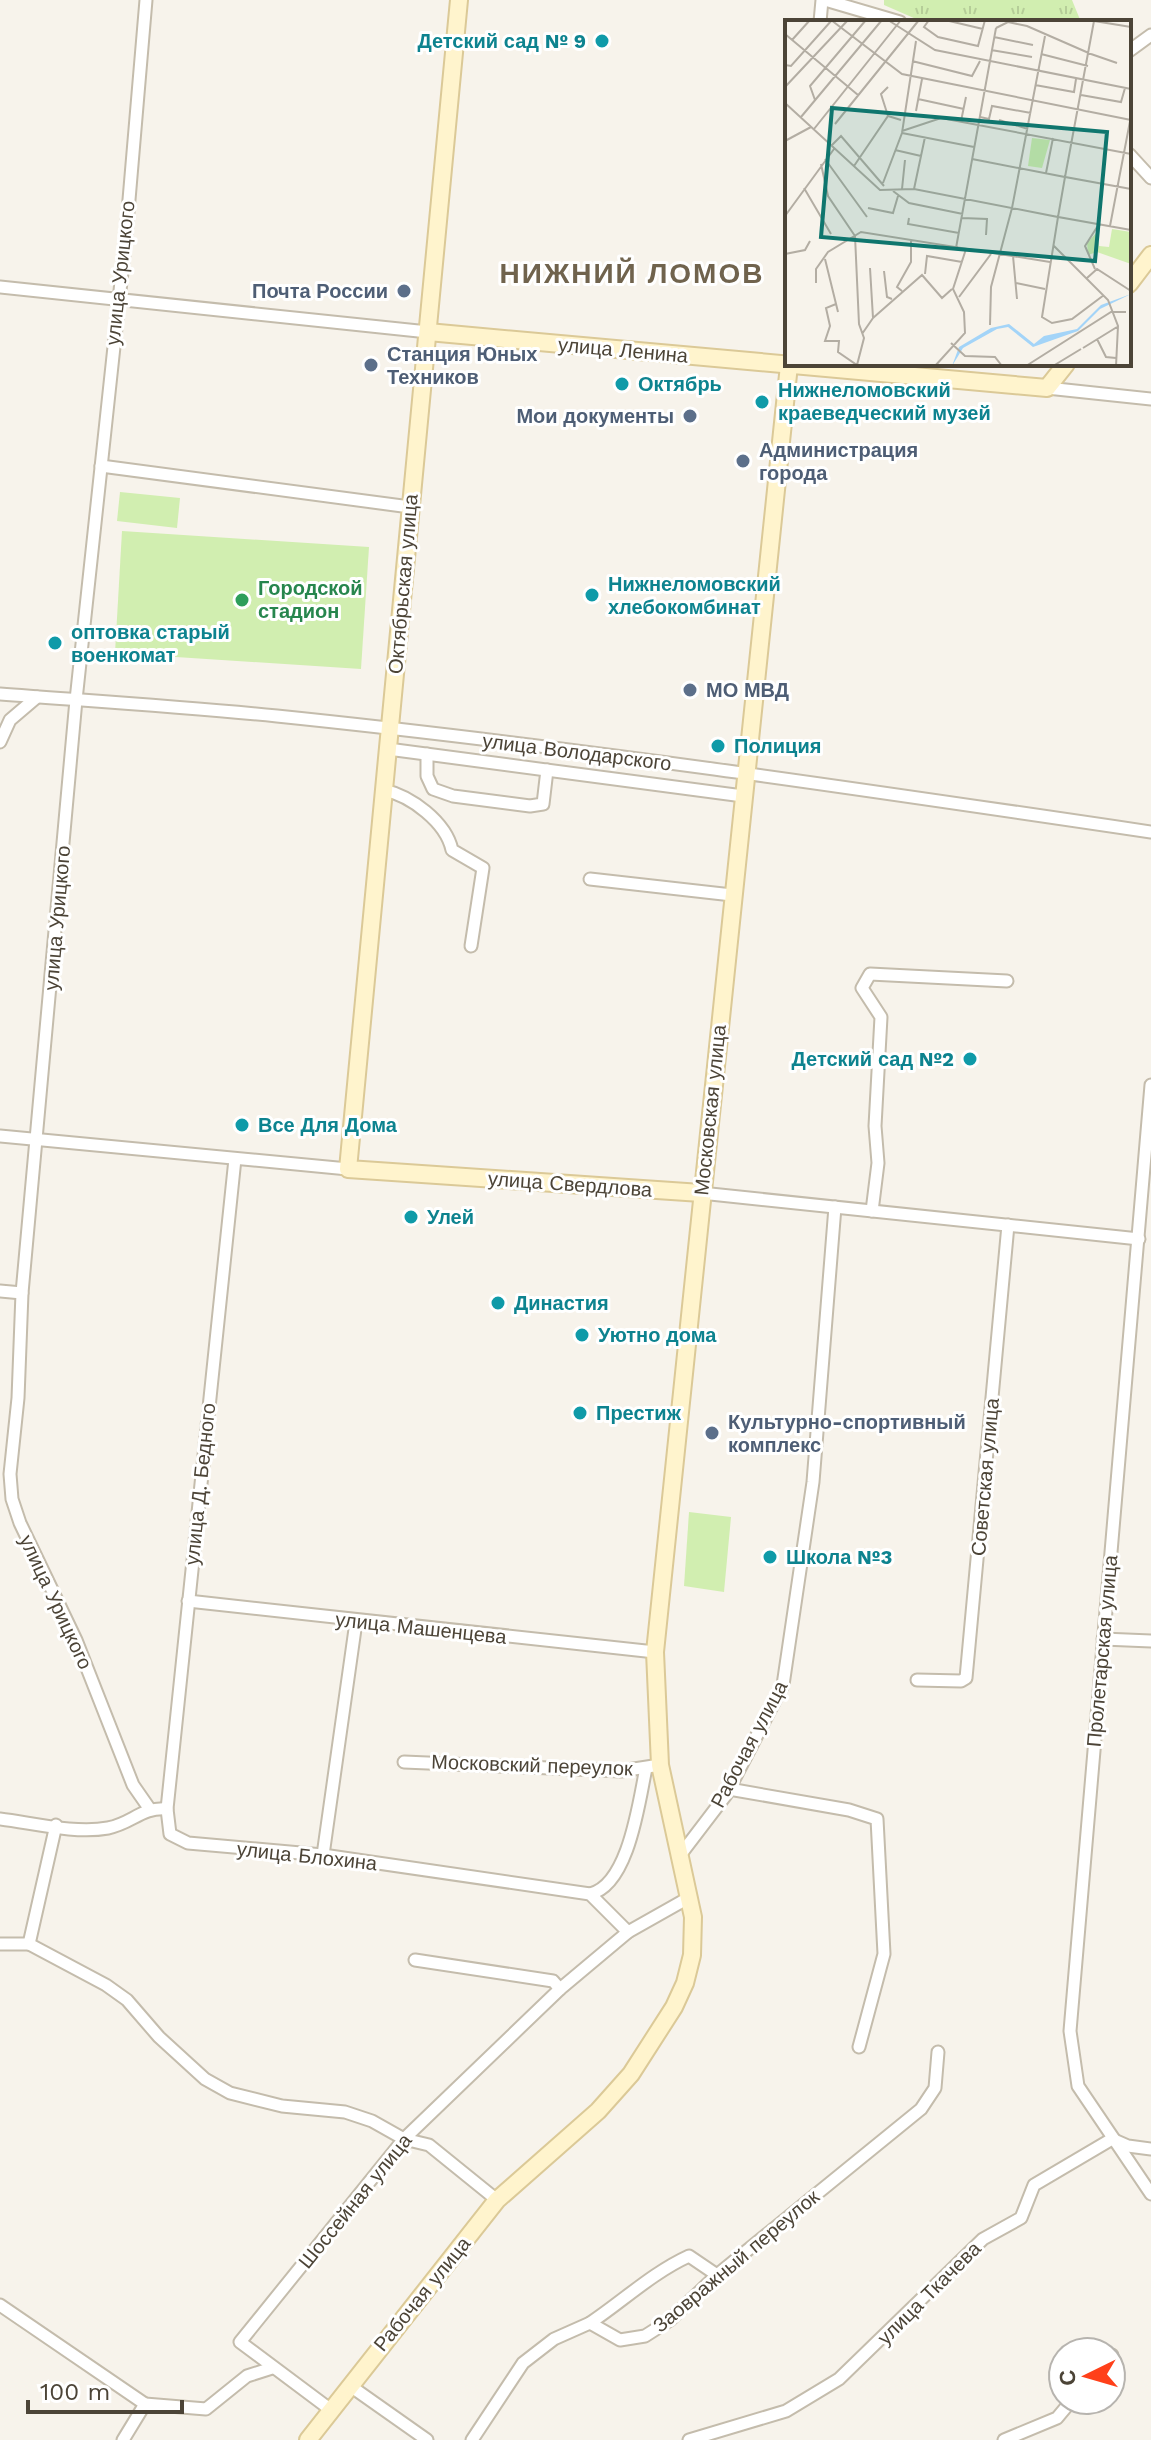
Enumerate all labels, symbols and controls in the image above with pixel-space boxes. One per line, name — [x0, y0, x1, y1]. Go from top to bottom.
inset map — [785, 20, 1131, 366]
place label: Детский сад № 9 — [417, 29, 586, 53]
marker: Детский сад № 9 — [593, 32, 611, 50]
street label: улица Урицкого — [100, 199, 140, 347]
district label: НИЖНИЙ ЛОМОВ — [500, 257, 764, 290]
place label: Почта России — [252, 279, 388, 303]
marker: Почта России — [395, 282, 413, 300]
street label: улица Ленина — [557, 332, 690, 368]
place label: Станция Юных Техников — [387, 342, 537, 389]
marker: Станция Юных Техников — [362, 356, 380, 374]
place label: Октябрь — [638, 372, 722, 396]
marker: Октябрь — [613, 375, 631, 393]
place label: Нижнеломовский краеведческий музей — [778, 378, 991, 425]
marker: Нижнеломовский краеведческий музей — [753, 393, 771, 411]
place label: Мои документы — [516, 404, 674, 428]
marker: Мои документы — [681, 407, 699, 425]
place label: Администрация города — [759, 438, 918, 485]
marker: Администрация города — [734, 452, 752, 470]
street label: Октябрьская улица — [383, 492, 423, 675]
place label: Нижнеломовский хлебокомбинат — [608, 572, 781, 619]
place label: Городской стадион — [258, 576, 363, 623]
marker: Нижнеломовский хлебокомбинат — [583, 586, 601, 604]
marker: Городской стадион — [233, 591, 251, 609]
place label: оптовка старый военкомат — [71, 620, 230, 667]
marker: оптовка старый военкомат — [46, 634, 64, 652]
place label: МО МВД — [706, 678, 789, 702]
marker: МО МВД — [681, 681, 699, 699]
street label: улица Володарского — [481, 728, 673, 776]
place label: Полиция — [734, 734, 821, 758]
marker: Полиция — [709, 737, 727, 755]
street label: улица Урицкого — [39, 845, 75, 991]
street label: Московская улица — [689, 1023, 731, 1197]
place label: Детский сад №2 — [792, 1047, 954, 1071]
marker: Детский сад №2 — [961, 1050, 979, 1068]
place label: Все Для Дома — [258, 1113, 398, 1137]
marker: Все Для Дома — [233, 1116, 251, 1134]
street label: улица Свердлова — [487, 1166, 654, 1202]
place label: Улей — [427, 1205, 474, 1229]
marker: Улей — [402, 1208, 420, 1226]
place label: Династия — [514, 1291, 609, 1315]
marker: Династия — [489, 1294, 507, 1312]
place label: Уютно дома — [598, 1323, 717, 1347]
marker: Уютно дома — [573, 1326, 591, 1344]
street label: Советская улица — [966, 1396, 1004, 1557]
place label: Престиж — [596, 1401, 682, 1425]
street label: улица Д. Бедного — [180, 1402, 220, 1566]
marker: Престиж — [571, 1404, 589, 1422]
place label: Культурно-спортивный комплекс — [728, 1410, 966, 1457]
marker: Культурно-спортивный комплекс — [703, 1424, 721, 1442]
street label: улица Урицкого — [14, 1531, 98, 1673]
place label: Школа №3 — [786, 1545, 892, 1569]
marker: Школа №3 — [761, 1548, 779, 1566]
street label: Пролетарская улица — [1082, 1553, 1122, 1748]
street label: улица Машенцева — [334, 1607, 509, 1649]
street label: Рабочая улица — [706, 1676, 793, 1811]
street label: Московский переулок — [431, 1749, 633, 1781]
street label: улица Блохина — [236, 1837, 379, 1875]
street label: Шоссейная улица — [293, 2128, 417, 2273]
street label: Заовражный переулок — [648, 2184, 824, 2337]
street label: Рабочая улица — [369, 2231, 476, 2356]
street label: улица Ткачева — [872, 2236, 986, 2350]
north arrow — [1047, 2336, 1127, 2416]
scale bar — [28, 2364, 182, 2414]
text: С — [1054, 2369, 1081, 2387]
text: 100 m — [40, 2378, 110, 2406]

